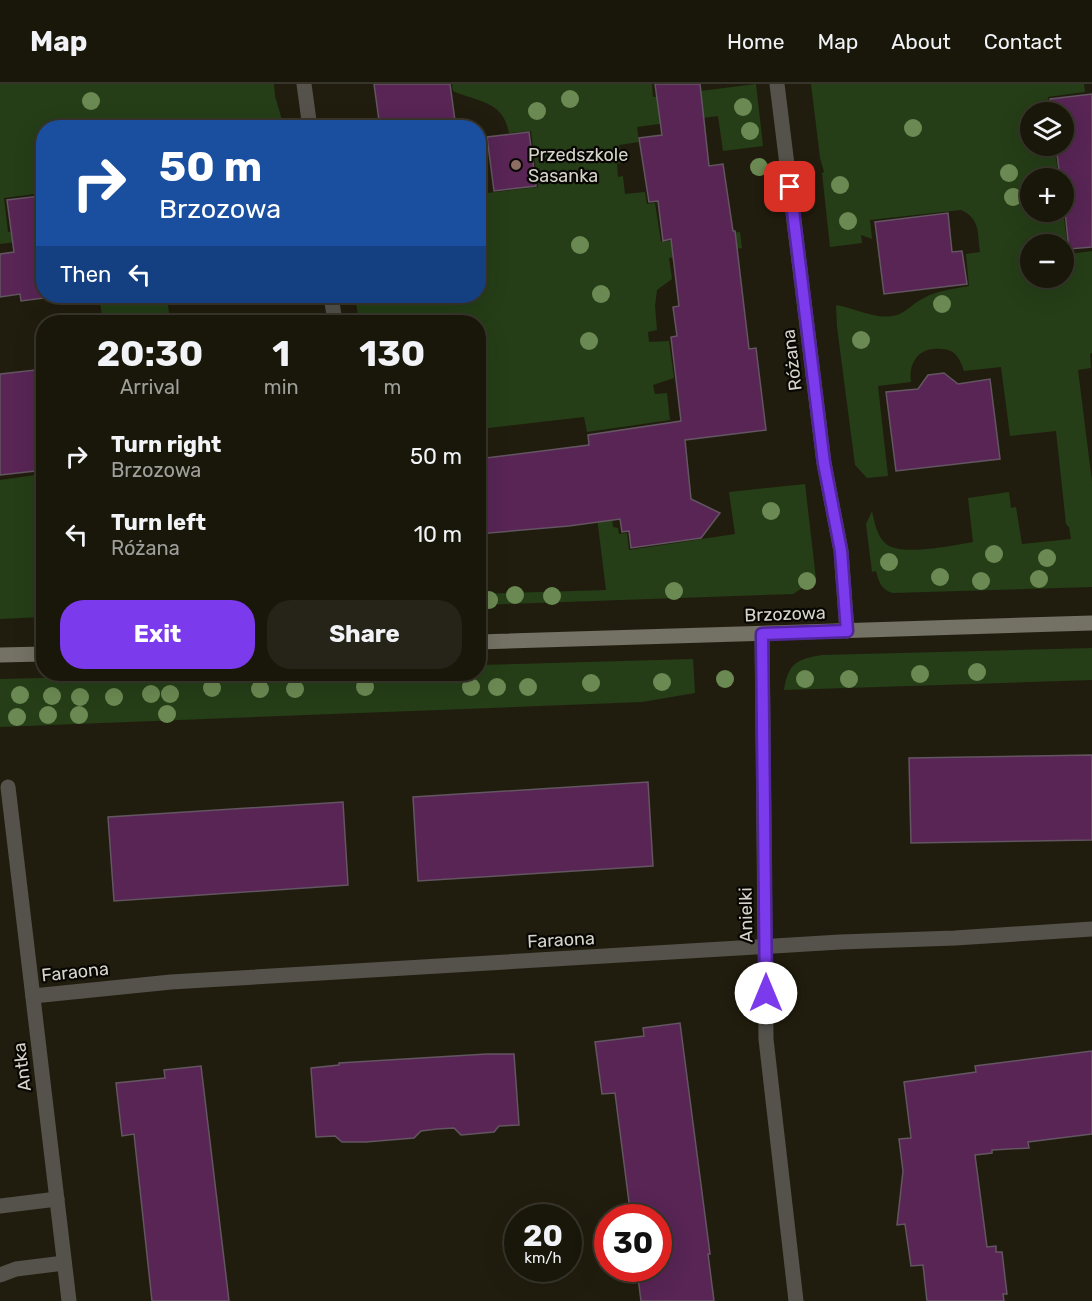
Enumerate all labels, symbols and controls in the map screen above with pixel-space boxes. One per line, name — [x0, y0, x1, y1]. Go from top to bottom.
text: Map — [30, 25, 87, 58]
text: Home — [727, 29, 784, 54]
text: Map — [817, 29, 858, 54]
text: About — [891, 29, 951, 54]
text: Contact — [984, 29, 1062, 54]
map controls — [1020, 102, 1074, 288]
button: layers — [1020, 102, 1074, 156]
text: 50 m — [159, 142, 262, 192]
icon: right — [60, 144, 138, 222]
place label: Przedszkole Sasanka — [528, 144, 628, 187]
marker: Przedszkole Sasanka — [509, 158, 523, 172]
pin — [764, 161, 815, 212]
button: + — [1020, 168, 1074, 222]
icon: arrive — [773, 170, 806, 203]
text: Brzozowa — [159, 193, 281, 225]
button: − — [1020, 234, 1074, 288]
icon: left — [123, 258, 156, 291]
text: Then — [60, 261, 111, 288]
street label: Różana — [777, 328, 807, 392]
text: 20:30 — [97, 332, 203, 375]
text: 1 — [272, 332, 290, 375]
text: 130 — [359, 332, 425, 375]
text: Arrival — [120, 375, 180, 399]
text: min — [264, 375, 299, 399]
text: m — [383, 375, 401, 399]
text: Turn right — [111, 431, 221, 458]
icon: right — [60, 440, 93, 473]
text: 50 m — [410, 443, 462, 470]
text: Brzozowa — [111, 458, 201, 482]
text: Turn left — [111, 509, 206, 536]
icon: left — [60, 518, 93, 551]
text: 10 m — [414, 521, 462, 548]
text: Różana — [111, 536, 180, 560]
button: Exit — [60, 600, 255, 669]
button: Share — [267, 600, 462, 669]
street label: Brzozowa — [744, 602, 826, 626]
street label: Anielki — [735, 887, 757, 943]
street label: Faraona — [527, 927, 595, 953]
street label: Faraona — [40, 958, 110, 986]
position arrow — [734, 961, 798, 1025]
street label: Antka — [8, 1041, 36, 1093]
speed limit sign: 30 — [594, 1204, 672, 1282]
text: 20 — [523, 1218, 563, 1254]
text: km/h — [524, 1249, 562, 1267]

